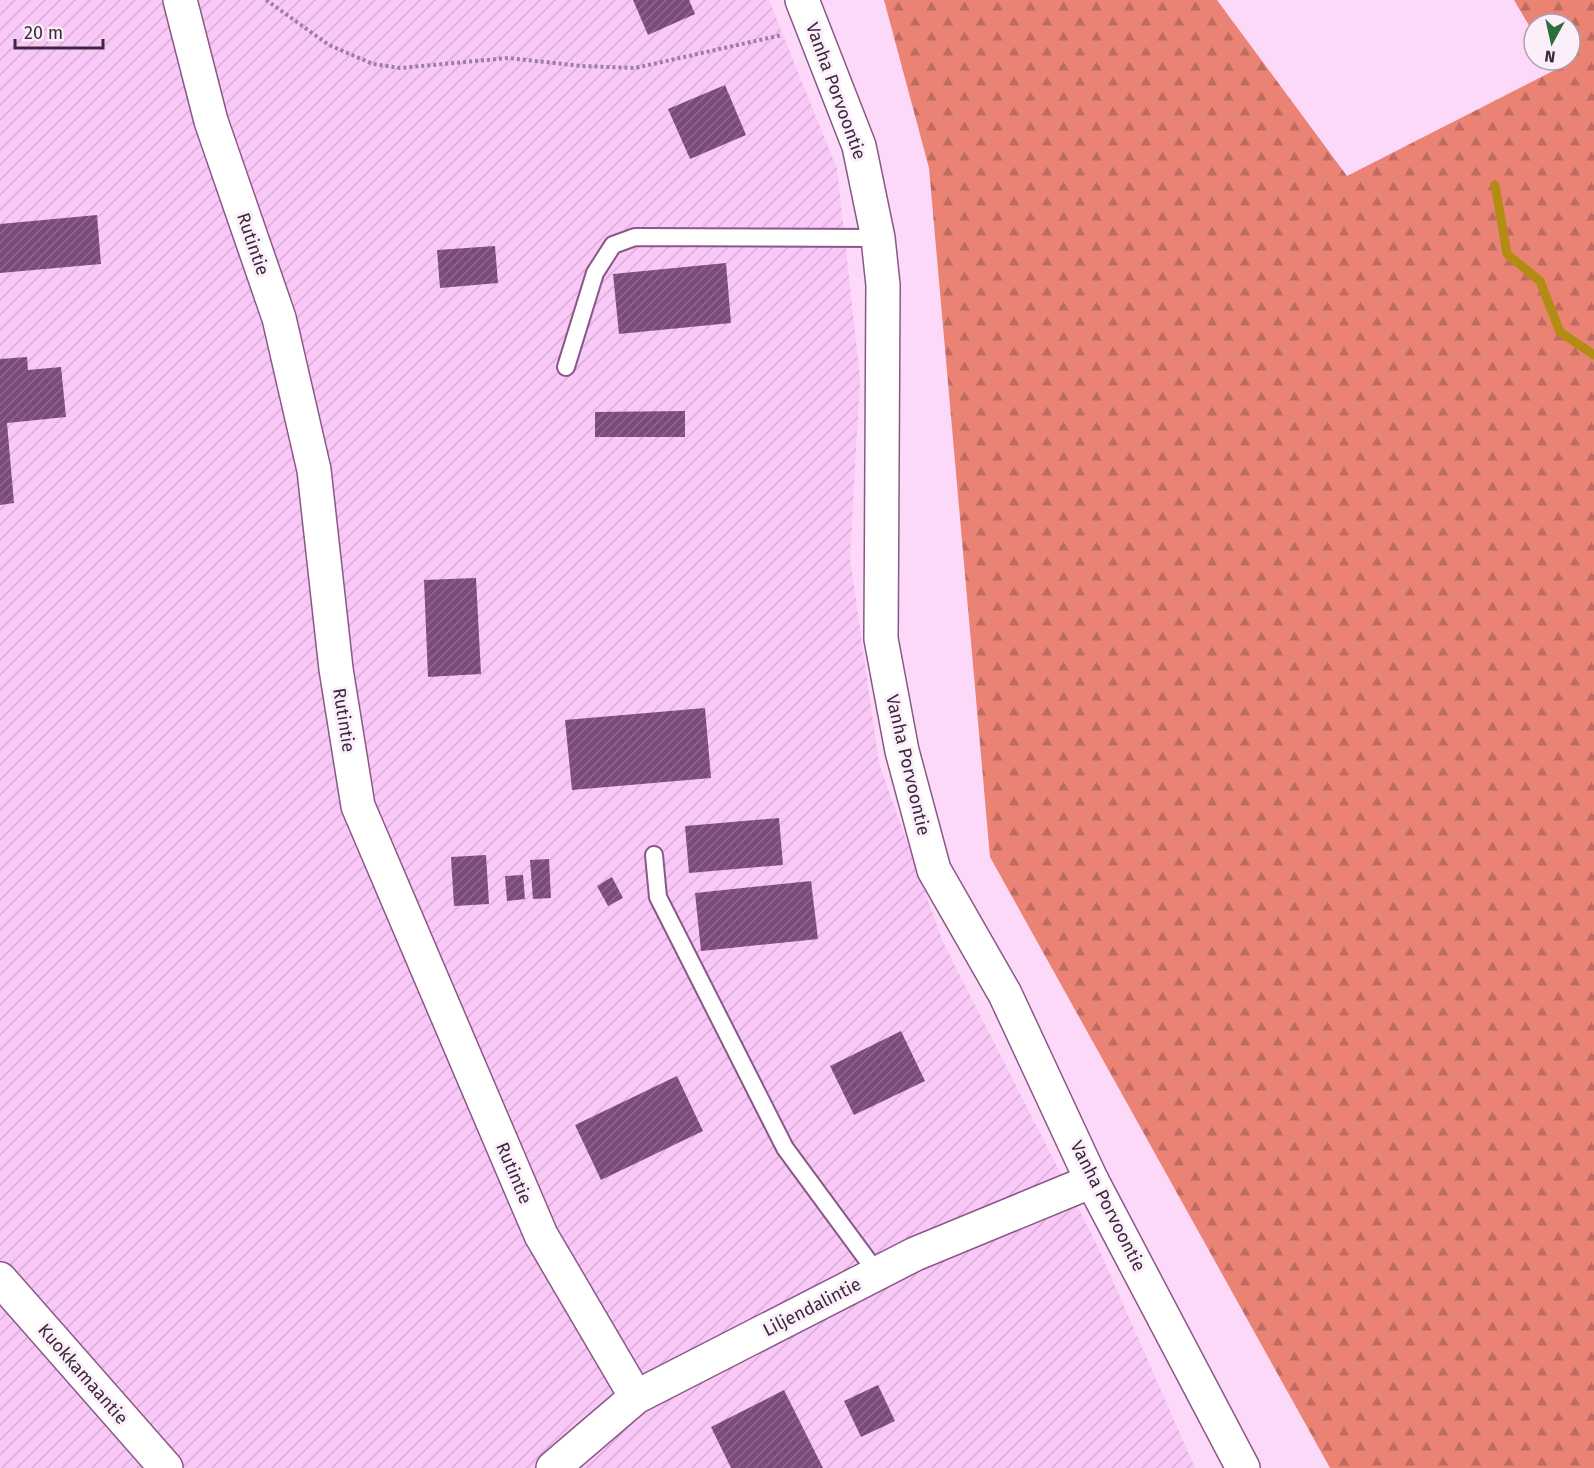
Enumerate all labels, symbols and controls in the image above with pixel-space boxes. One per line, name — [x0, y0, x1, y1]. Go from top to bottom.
scale bar — [15, 12, 104, 50]
north arrow — [1522, 12, 1582, 72]
street label: Vanha Porvoontie — [801, 20, 871, 162]
text: 20 m — [24, 22, 63, 44]
text: N — [1543, 46, 1557, 67]
street label: Rutintie — [232, 210, 274, 278]
street label: Rutintie — [328, 686, 360, 754]
street label: Vanha Porvoontie — [881, 692, 935, 838]
street label: Vanha Porvoontie — [1066, 1137, 1150, 1275]
street label: Rutintie — [491, 1139, 537, 1207]
street label: Liljendalintie — [759, 1273, 865, 1341]
street label: Kuokkamaantie — [33, 1319, 133, 1429]

